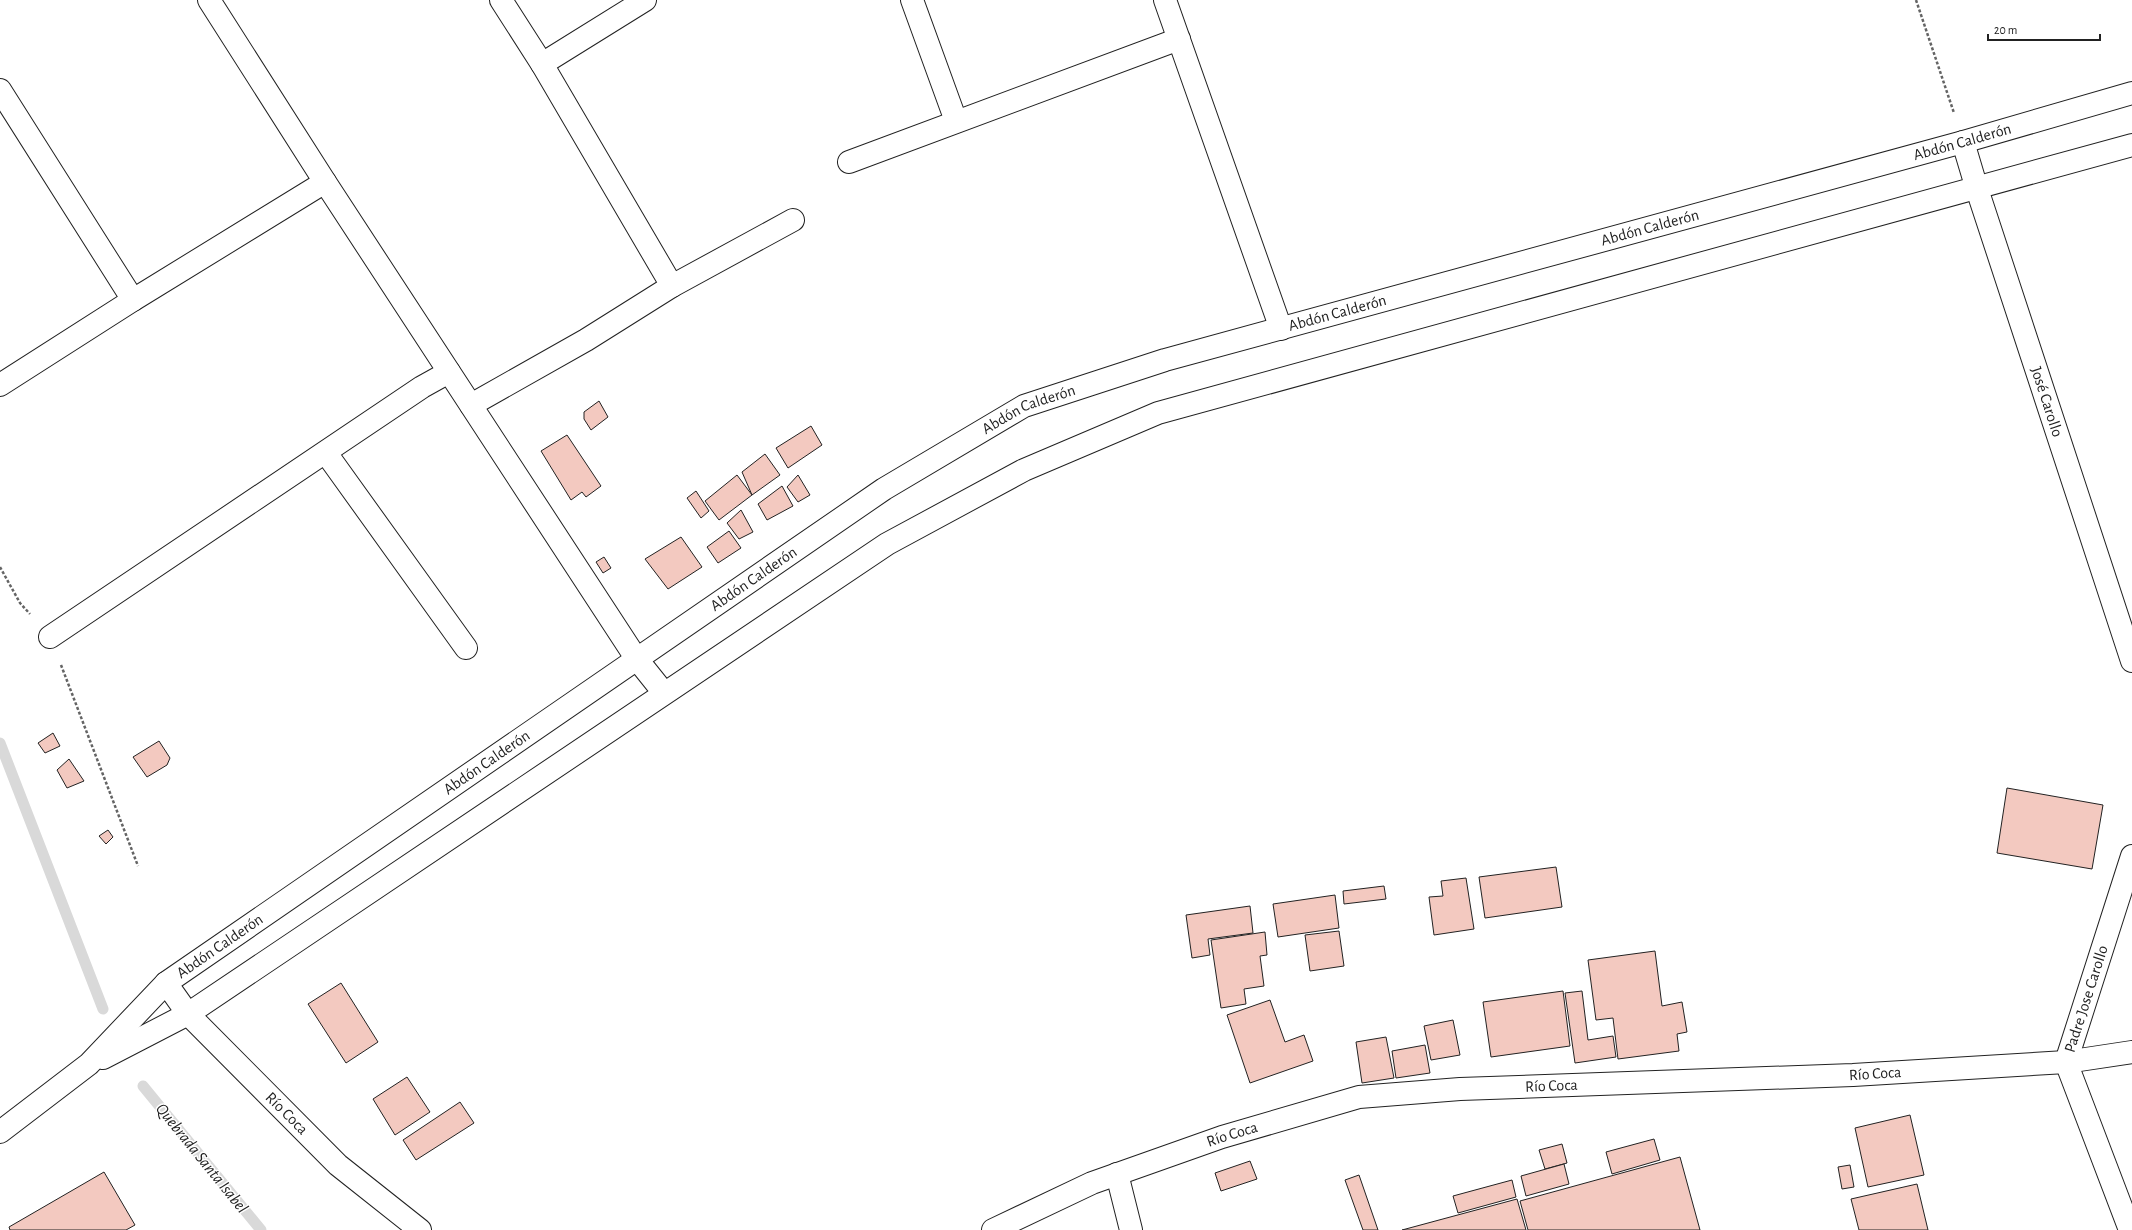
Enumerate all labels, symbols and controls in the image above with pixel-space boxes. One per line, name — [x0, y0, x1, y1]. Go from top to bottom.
scale bar — [1988, 16, 2100, 42]
text: 20 m — [1994, 24, 2017, 36]
street label: Abdón Calderón — [1912, 120, 2013, 163]
street label: Abdón Calderón — [1599, 207, 1701, 249]
street label: Abdón Calderón — [1287, 292, 1388, 334]
street label: José Carollo — [2028, 365, 2066, 439]
street label: Abdón Calderón — [979, 382, 1077, 437]
street label: Abdón Calderón — [708, 544, 800, 614]
street label: Abdón Calderón — [441, 727, 533, 798]
street label: Abdón Calderón — [174, 911, 266, 981]
street label: Padre Jose Carollo — [2062, 943, 2111, 1055]
street label: Río Coca — [1848, 1064, 1902, 1083]
street label: Río Coca — [1525, 1077, 1578, 1095]
street label: Río Coca — [262, 1089, 311, 1138]
water label: Quebrada Santa Isabel — [152, 1100, 251, 1217]
street label: Río Coca — [1204, 1119, 1260, 1150]

